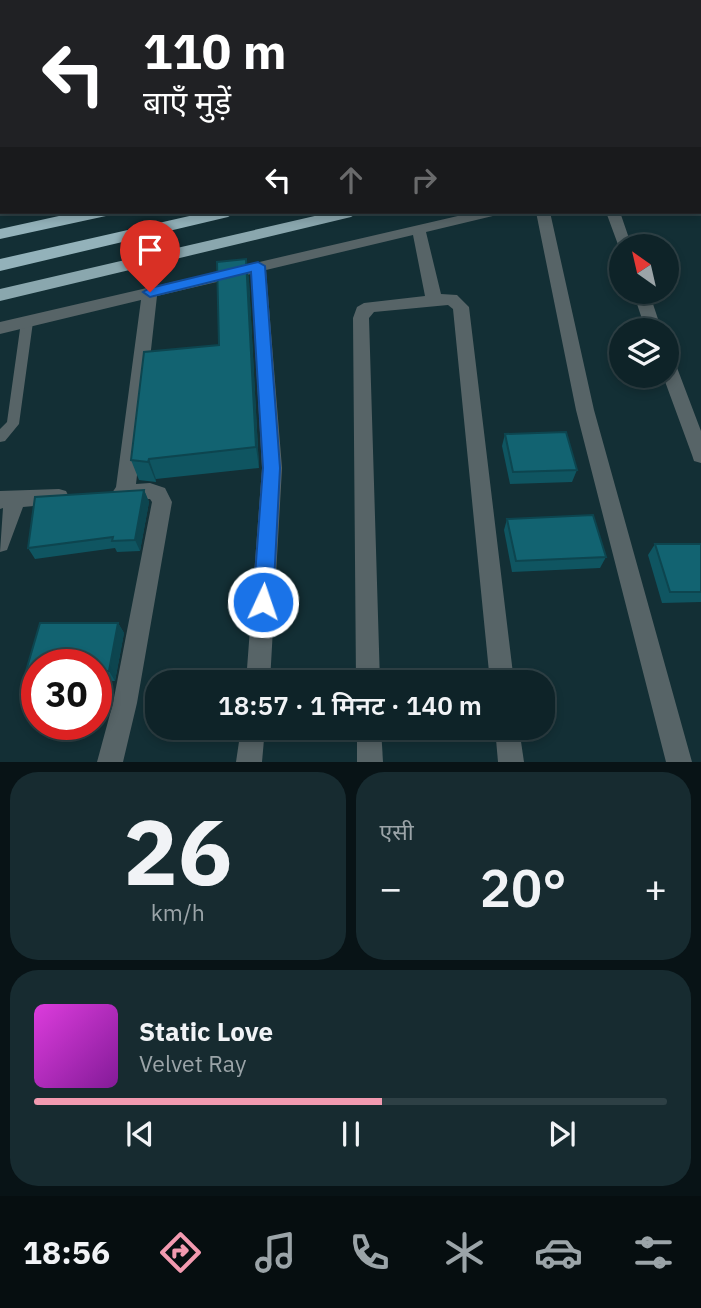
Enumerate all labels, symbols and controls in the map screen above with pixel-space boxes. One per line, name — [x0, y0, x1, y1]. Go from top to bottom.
text: 110 m — [143, 19, 287, 82]
icon: left — [28, 28, 119, 119]
text: बाएँ मुड़ें — [143, 81, 231, 123]
icon: left — [259, 161, 297, 199]
icon: ahead — [332, 161, 370, 199]
icon: right — [405, 161, 443, 199]
pin — [120, 220, 180, 292]
icon: arrive — [131, 231, 169, 269]
north arrow — [609, 234, 679, 304]
map controls — [609, 234, 679, 388]
button: layers — [609, 318, 679, 388]
position arrow — [226, 565, 300, 639]
speed limit sign: 30 — [21, 649, 112, 740]
text: 18:57 · 1 मिनट · 140 m — [218, 688, 482, 722]
text: 26 — [123, 792, 232, 910]
text: एसी — [380, 816, 414, 846]
text: 20° — [480, 854, 567, 921]
text: − — [380, 863, 402, 912]
text: + — [644, 863, 667, 912]
text: km/h — [151, 897, 205, 927]
text: Static Love — [139, 1014, 273, 1048]
text: Velvet Ray — [139, 1048, 246, 1078]
icon: previous — [121, 1115, 159, 1153]
icon: pause — [332, 1115, 370, 1153]
icon: next — [543, 1115, 581, 1153]
icon: directions — [156, 1228, 205, 1277]
icon: music — [251, 1228, 300, 1277]
icon: phone — [345, 1228, 394, 1277]
icon: climate — [440, 1228, 489, 1277]
icon: car — [534, 1228, 583, 1277]
icon: filters — [629, 1228, 678, 1277]
text: 18:56 — [23, 1231, 110, 1273]

